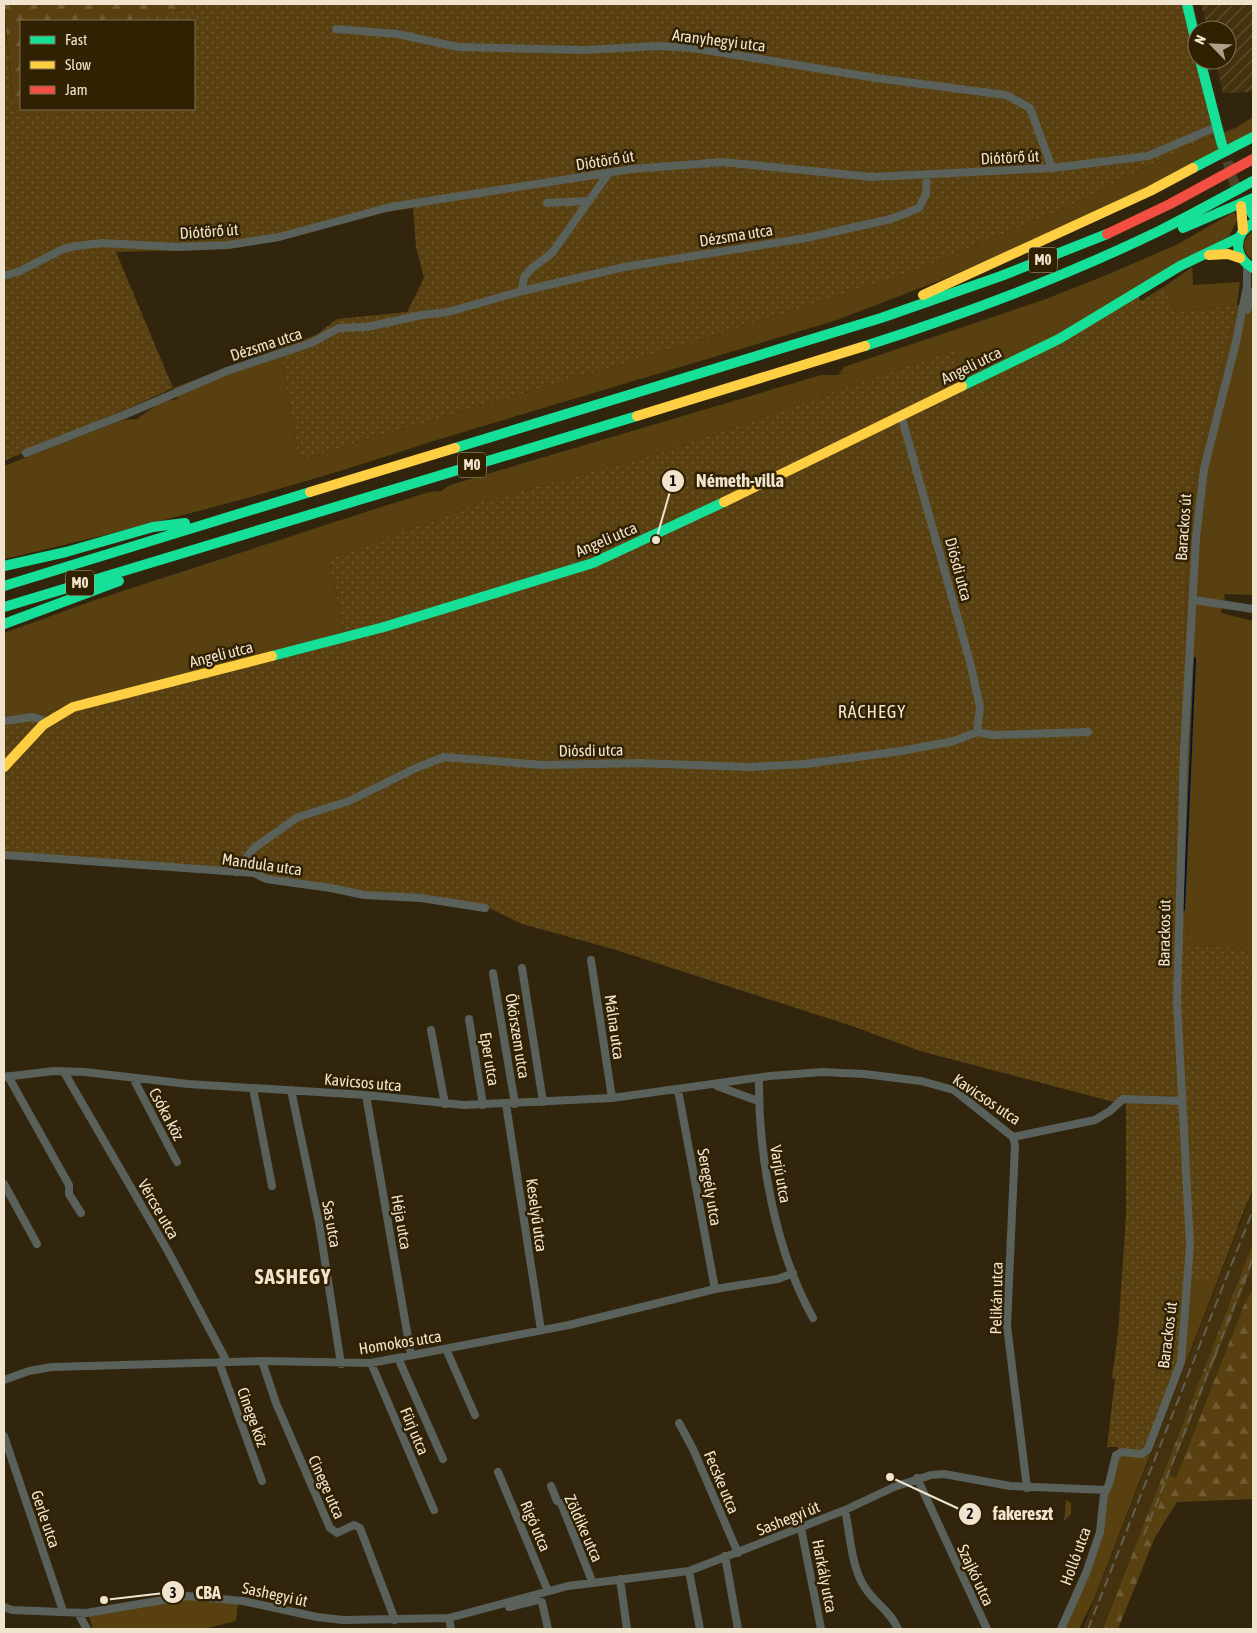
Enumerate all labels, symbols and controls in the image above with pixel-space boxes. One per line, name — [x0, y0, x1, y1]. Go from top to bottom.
legend — [20, 20, 195, 110]
north arrow — [1187, 20, 1237, 70]
street label: Aranyhegyi utca — [671, 25, 767, 56]
text: Fast — [65, 31, 87, 48]
text: N — [1191, 33, 1209, 47]
text: Slow — [65, 56, 91, 73]
text: Jam — [65, 81, 88, 98]
street label: Diótörő út — [575, 146, 636, 173]
street label: Diótörő út — [980, 146, 1040, 168]
street label: Diótörő út — [179, 220, 239, 242]
street label: Dézsma utca — [698, 220, 774, 250]
road number: M0 — [1029, 248, 1057, 272]
street label: Dézsma utca — [228, 324, 304, 364]
street label: Angeli utca — [938, 343, 1005, 388]
road number: M0 — [458, 452, 486, 478]
callout: Németh-villa — [661, 464, 794, 497]
text: Németh-villa — [696, 470, 784, 491]
text: 1 — [669, 472, 677, 489]
street label: Barackos út — [1172, 492, 1194, 561]
street label: Angeli utca — [573, 518, 640, 561]
street label: Diósdi utca — [942, 535, 976, 603]
road number: M0 — [66, 570, 94, 596]
street label: Angeli utca — [187, 637, 255, 672]
district label: RÁCHEGY — [838, 701, 906, 722]
street label: Diósdi utca — [558, 740, 624, 760]
street label: Mandula utca — [221, 849, 303, 879]
street label: Barackos út — [1154, 899, 1174, 967]
street label: Ökörszem utca — [502, 992, 534, 1080]
street label: Málna utca — [602, 993, 628, 1061]
street label: Eper utca — [476, 1031, 503, 1087]
street label: Kavicsos utca — [324, 1070, 402, 1094]
street label: Kavicsos utca — [950, 1070, 1024, 1128]
street label: Csóka köz — [146, 1085, 188, 1144]
street label: Varjú utca — [766, 1144, 795, 1205]
street label: Seregély utca — [693, 1147, 726, 1227]
street label: Vércse utca — [135, 1176, 183, 1242]
street label: Keselyű utca — [522, 1177, 551, 1253]
street label: Héja utca — [387, 1193, 416, 1251]
street label: Sas utca — [319, 1199, 345, 1249]
street label: Pelikán utca — [986, 1261, 1006, 1335]
district label: SASHEGY — [255, 1264, 331, 1288]
street label: Barackos út — [1154, 1300, 1180, 1369]
street label: Homokos utca — [357, 1327, 443, 1357]
street label: Cinege köz — [233, 1385, 272, 1450]
street label: Fürj utca — [396, 1404, 433, 1458]
street label: Fecske utca — [701, 1448, 743, 1516]
street label: Cinege utca — [304, 1453, 349, 1522]
street label: Gerle utca — [28, 1488, 64, 1550]
street label: Zöldike utca — [561, 1492, 607, 1564]
street label: Sashegyi út — [754, 1497, 823, 1540]
callout: fakereszt — [958, 1497, 1063, 1530]
street label: Rigó utca — [516, 1498, 555, 1555]
text: fakereszt — [992, 1503, 1054, 1524]
text: 2 — [966, 1505, 974, 1522]
street label: Holló utca — [1056, 1525, 1094, 1587]
street label: Harkály utca — [808, 1538, 841, 1614]
street label: Szajkó utca — [953, 1541, 998, 1609]
callout: CBA — [161, 1576, 231, 1609]
street label: Sashegyi út — [240, 1578, 310, 1611]
text: CBA — [195, 1582, 221, 1603]
text: 3 — [169, 1584, 177, 1601]

